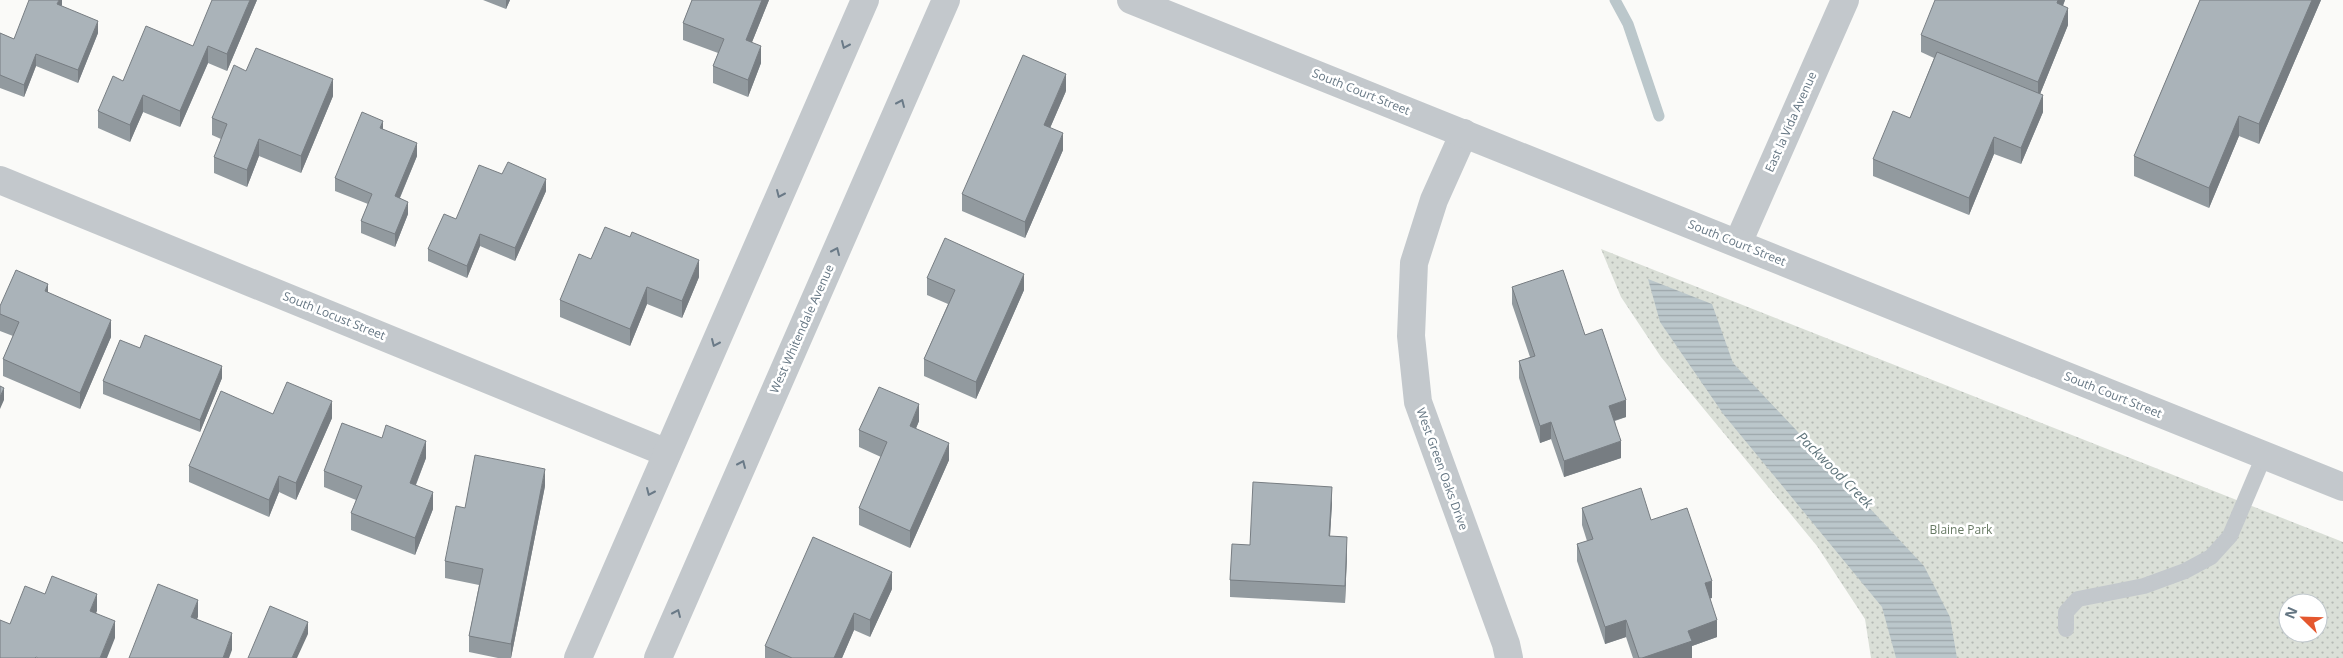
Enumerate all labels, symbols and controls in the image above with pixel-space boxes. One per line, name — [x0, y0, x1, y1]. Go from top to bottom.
one-way arrow — [841, 40, 852, 49]
street label: South Court Street — [1310, 64, 1413, 119]
street label: East la Vida Avenue — [1761, 69, 1820, 175]
one-way arrow — [894, 99, 905, 108]
one-way arrow — [776, 189, 787, 198]
street label: South Court Street — [1686, 215, 1789, 270]
one-way arrow — [829, 247, 840, 256]
street label: West Whitendale Avenue — [765, 261, 838, 396]
street label: South Locust Street — [280, 287, 388, 344]
one-way arrow — [711, 338, 722, 347]
street label: South Court Street — [2062, 367, 2165, 422]
street label: West Green Oaks Drive — [1412, 405, 1473, 533]
water label: Packwood Creek — [1793, 427, 1879, 513]
one-way arrow — [736, 460, 747, 469]
one-way arrow — [646, 487, 657, 496]
park label: Blaine Park — [1930, 521, 1993, 538]
north arrow — [2278, 593, 2328, 643]
text: N — [2280, 604, 2302, 622]
one-way arrow — [671, 609, 682, 618]

